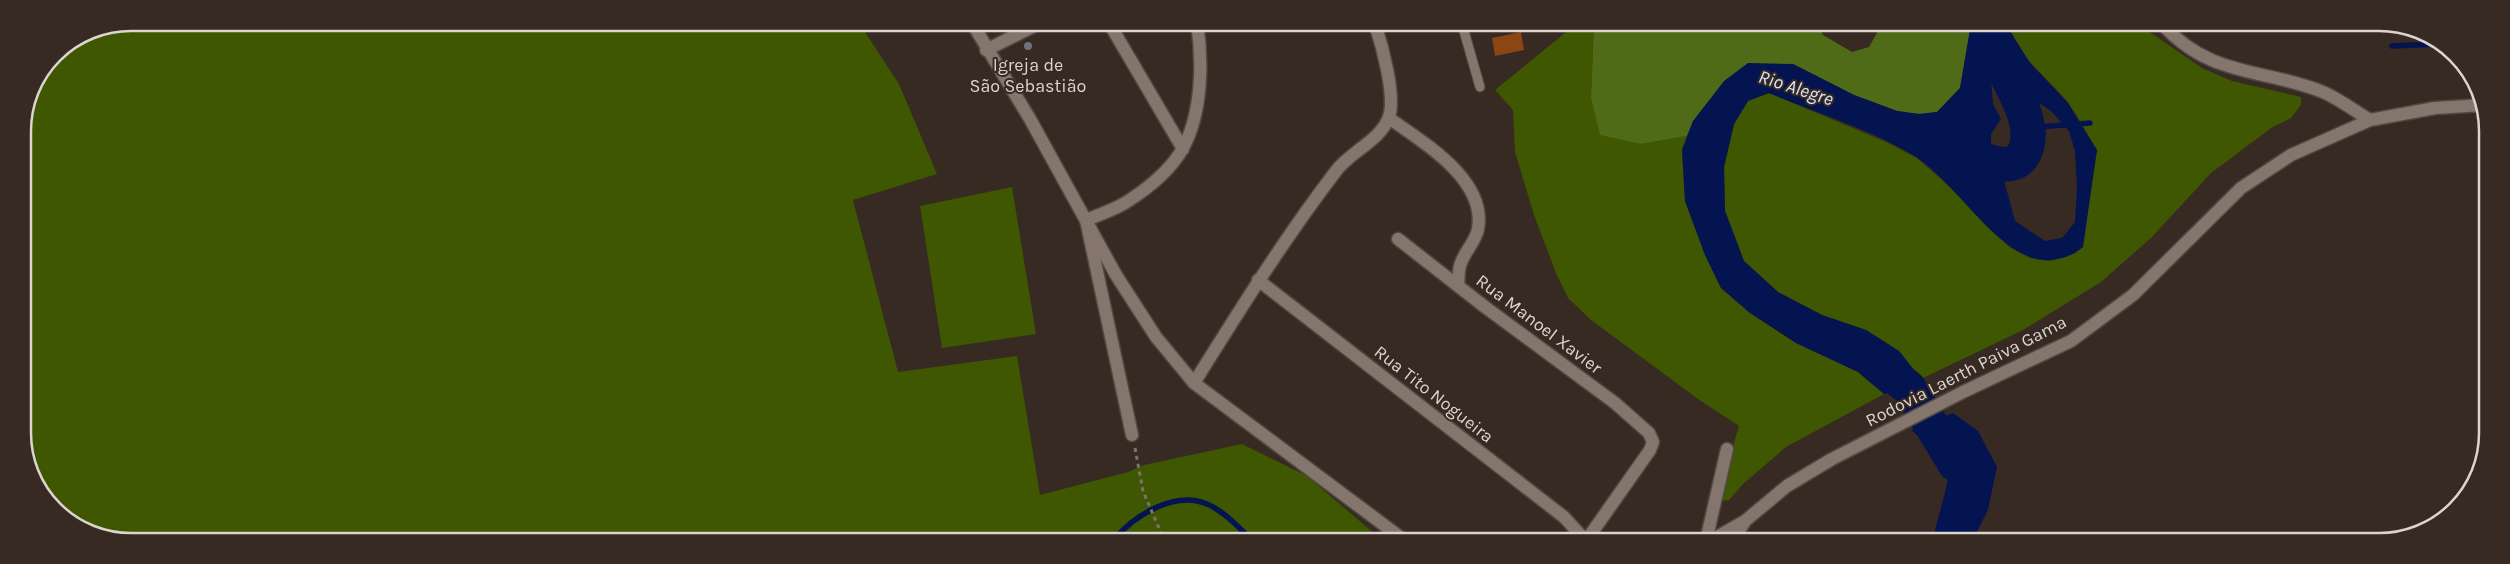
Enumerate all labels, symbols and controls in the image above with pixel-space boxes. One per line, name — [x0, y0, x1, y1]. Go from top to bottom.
marker: Igreja de São Sebastião — [1022, 40, 1034, 52]
place label: Igreja de São Sebastião — [970, 54, 1086, 97]
water label: Rio Alegre — [1756, 66, 1836, 110]
street label: Rua Manoel Xavier — [1472, 269, 1607, 379]
street label: Rodovia Laerth Paiva Gama — [1862, 311, 2070, 431]
street label: Rua Tito Nogueira — [1370, 341, 1498, 447]

